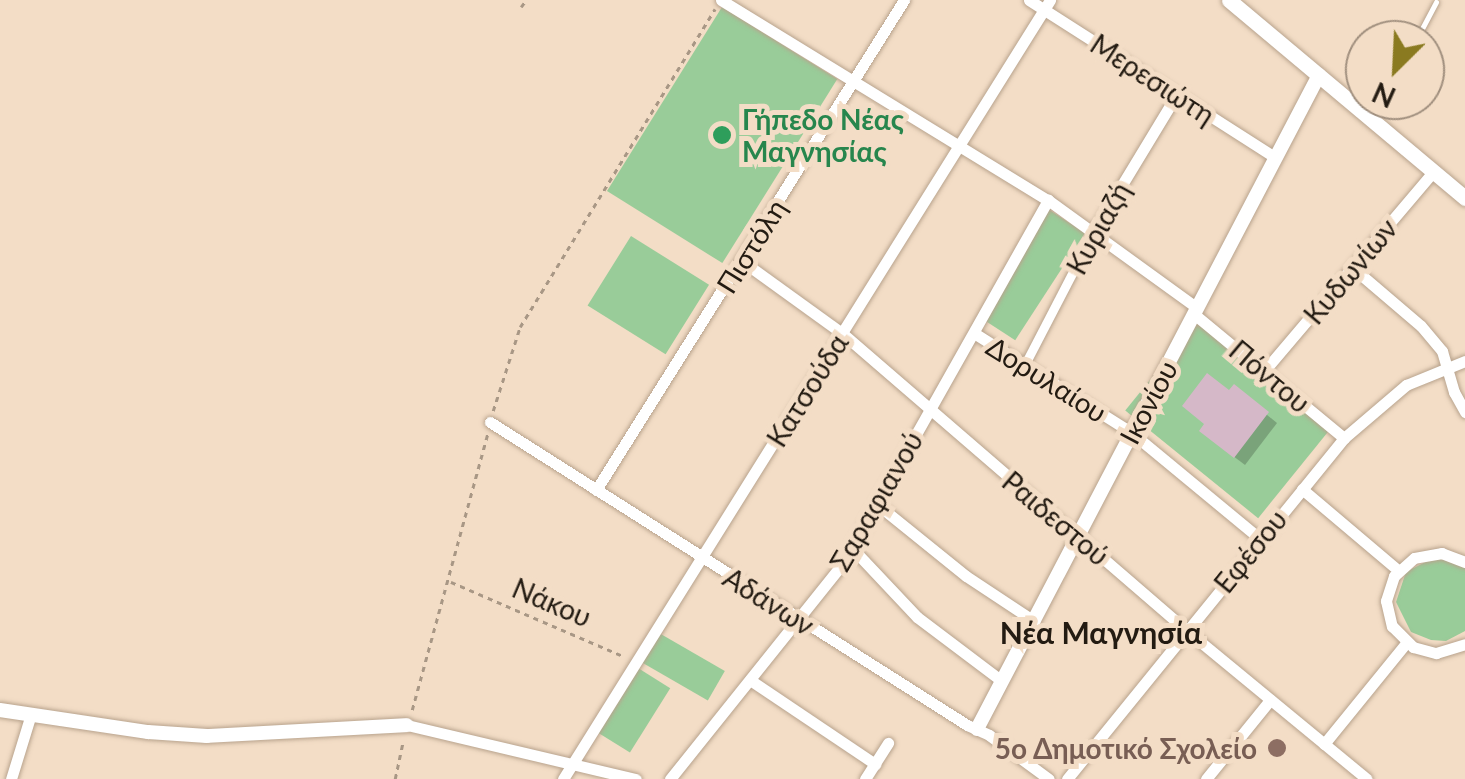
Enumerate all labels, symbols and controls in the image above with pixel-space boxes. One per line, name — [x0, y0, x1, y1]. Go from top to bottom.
north arrow — [1345, 20, 1445, 120]
street label: Μερεσιώτη — [1085, 26, 1221, 132]
text: N — [1367, 76, 1400, 116]
place label: Γήπεδο Νέας Μαγνησίας — [742, 102, 904, 168]
marker: Γήπεδο Νέας Μαγνησίας — [711, 124, 733, 146]
street label: Κυριαζή — [1059, 176, 1137, 280]
street label: Πιστόλη — [709, 193, 793, 299]
street label: Κυδωνίων — [1296, 211, 1404, 331]
street label: Κατσούδα — [759, 327, 855, 453]
street label: Δορυλαίου — [981, 329, 1113, 429]
street label: Πόντου — [1223, 333, 1317, 419]
street label: Ικονίου — [1112, 355, 1184, 449]
street label: Σαραφιανού — [823, 425, 929, 577]
street label: Ραιδεστού — [996, 464, 1116, 572]
street label: Εφέσου — [1207, 503, 1293, 599]
street label: Αδάνων — [718, 560, 820, 642]
street label: Νάκου — [508, 570, 596, 634]
district label: Νέα Μαγνησία — [1000, 614, 1202, 650]
place label: 5ο Δημοτικό Σχολείο — [994, 731, 1257, 765]
marker: 5ο Δημοτικό Σχολείο — [1266, 737, 1288, 759]

